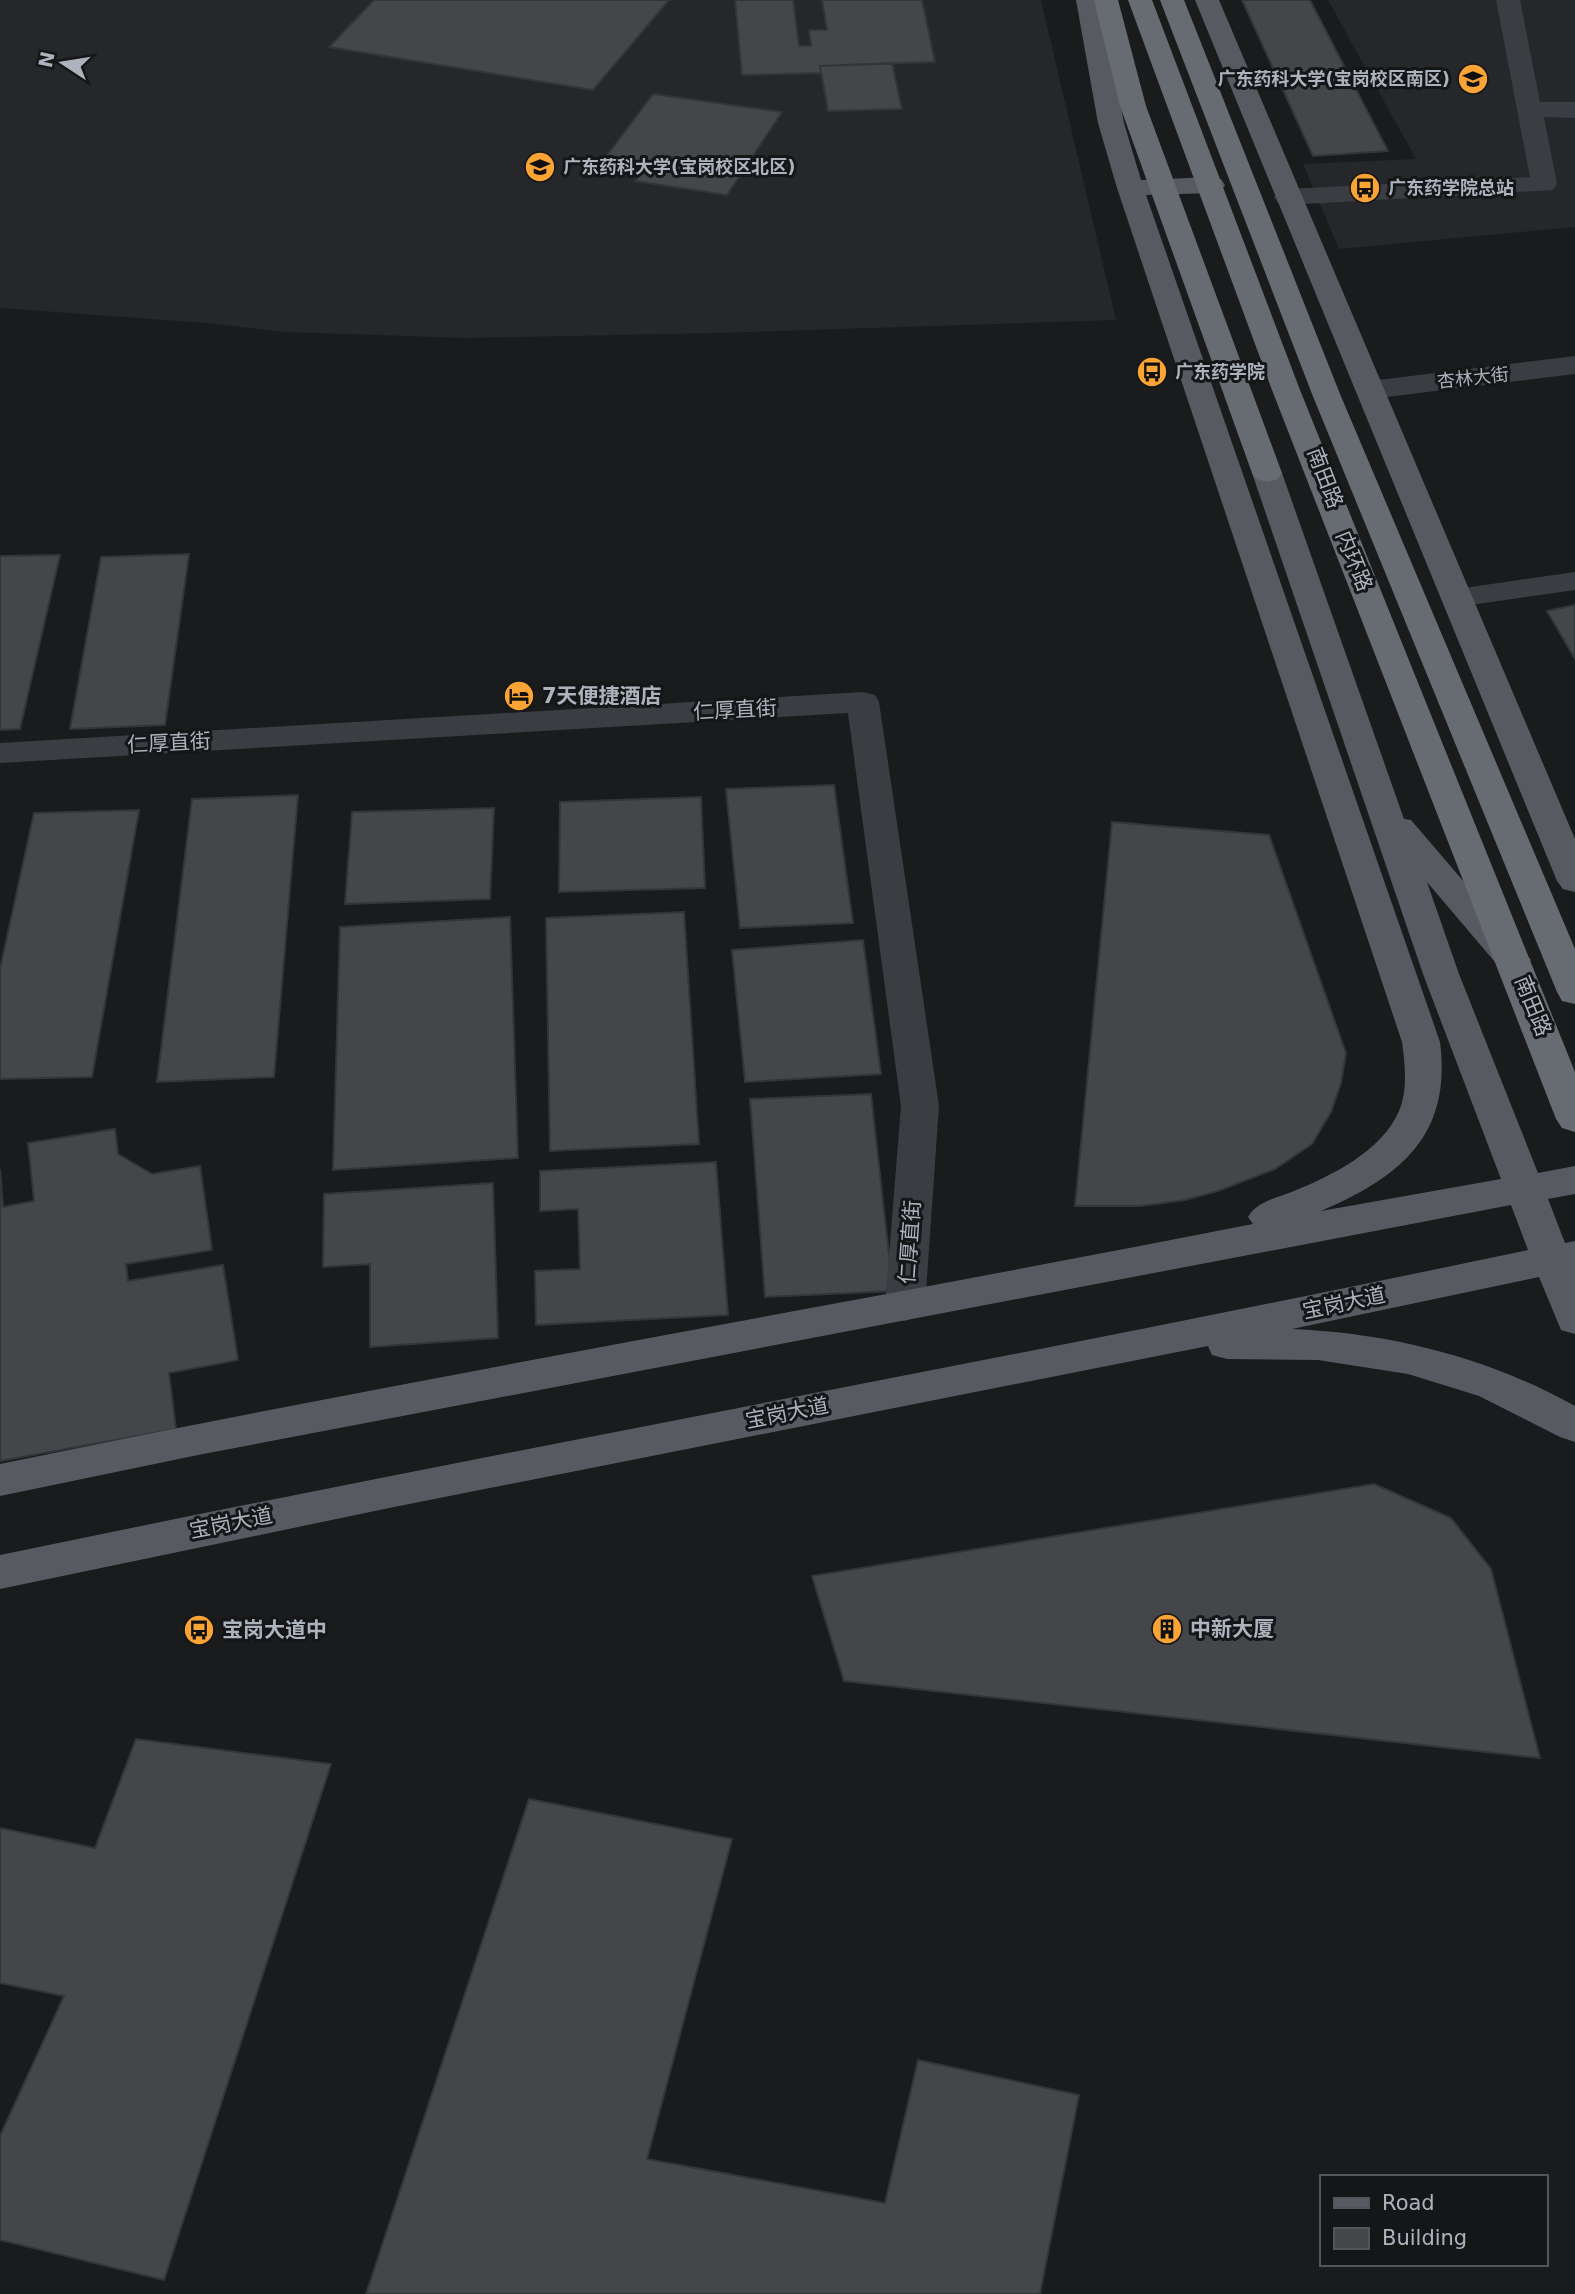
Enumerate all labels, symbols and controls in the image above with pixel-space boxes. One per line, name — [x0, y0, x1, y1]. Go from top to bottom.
north arrow — [28, 28, 98, 98]
text: N — [34, 49, 59, 70]
school or university icon: 广东药科大学(宝岗校区南区) — [1456, 62, 1490, 96]
place label: 广东药科大学(宝岗校区南区) — [1218, 68, 1450, 89]
school or university icon: 广东药科大学(宝岗校区北区) — [523, 150, 557, 184]
place label: 广东药科大学(宝岗校区北区) — [563, 156, 795, 177]
bus stop icon: 广东药学院总站 — [1348, 171, 1382, 205]
place label: 广东药学院总站 — [1388, 177, 1514, 198]
bus stop icon: 广东药学院 — [1135, 355, 1169, 389]
place label: 广东药学院 — [1175, 361, 1265, 382]
street label: 杏林大街 — [1436, 363, 1510, 392]
street label: 南田路 — [1303, 444, 1347, 512]
street label: 内环路 — [1331, 527, 1377, 595]
hotel icon: 7天便捷酒店 — [502, 679, 536, 713]
place label: 7天便捷酒店 — [542, 684, 662, 708]
street label: 仁厚直街 — [692, 696, 778, 724]
street label: 仁厚直街 — [126, 729, 212, 757]
street label: 南田路 — [1510, 972, 1556, 1040]
street label: 仁厚直街 — [895, 1199, 925, 1285]
street label: 宝岗大道 — [1300, 1283, 1388, 1323]
street label: 宝岗大道 — [743, 1393, 831, 1433]
street label: 宝岗大道 — [187, 1503, 275, 1543]
building icon: 中新大厦 — [1150, 1612, 1184, 1646]
bus stop icon: 宝岗大道中 — [182, 1613, 216, 1647]
place label: 中新大厦 — [1190, 1617, 1274, 1641]
place label: 宝岗大道中 — [222, 1618, 327, 1642]
legend — [1320, 2175, 1547, 2266]
text: Road — [1382, 2191, 1435, 2215]
text: Building — [1382, 2226, 1467, 2250]

